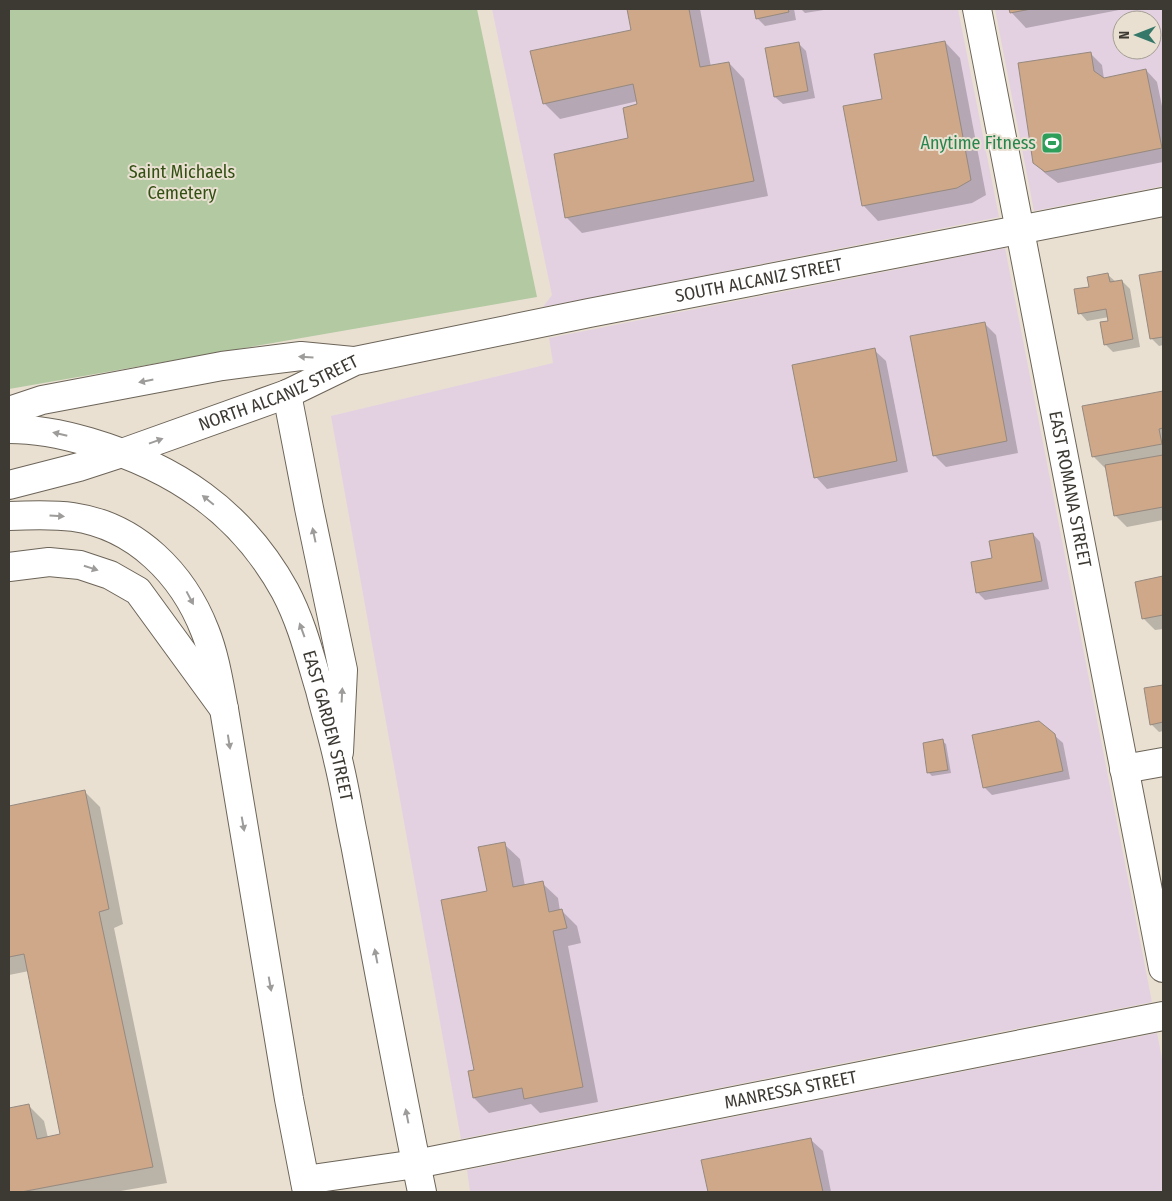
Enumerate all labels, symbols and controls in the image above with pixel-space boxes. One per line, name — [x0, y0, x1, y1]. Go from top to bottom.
north arrow — [1112, 10, 1162, 60]
text: N — [1116, 31, 1133, 39]
sports icon: Anytime Fitness — [1040, 131, 1064, 155]
place label: Anytime Fitness — [920, 132, 1036, 154]
park label: Saint Michaels Cemetery — [129, 161, 236, 204]
street label: SOUTH ALCANIZ STREET — [673, 253, 845, 307]
street label: NORTH ALCANIZ STREET — [196, 350, 362, 436]
one-way arrow — [298, 353, 314, 361]
one-way arrow — [137, 377, 153, 385]
street label: EAST ROMANA STREET — [1044, 409, 1096, 570]
one-way arrow — [53, 430, 68, 438]
one-way arrow — [149, 437, 164, 445]
one-way arrow — [202, 494, 215, 505]
one-way arrow — [50, 512, 66, 520]
one-way arrow — [310, 527, 318, 543]
one-way arrow — [84, 565, 99, 573]
one-way arrow — [185, 591, 194, 605]
one-way arrow — [298, 622, 306, 637]
street label: EAST GARDEN STREET — [298, 648, 358, 803]
one-way arrow — [338, 686, 346, 702]
one-way arrow — [226, 735, 234, 751]
one-way arrow — [239, 816, 247, 832]
one-way arrow — [372, 948, 380, 964]
one-way arrow — [266, 977, 274, 993]
street label: MANRESSA STREET — [722, 1066, 859, 1114]
one-way arrow — [403, 1108, 411, 1124]

